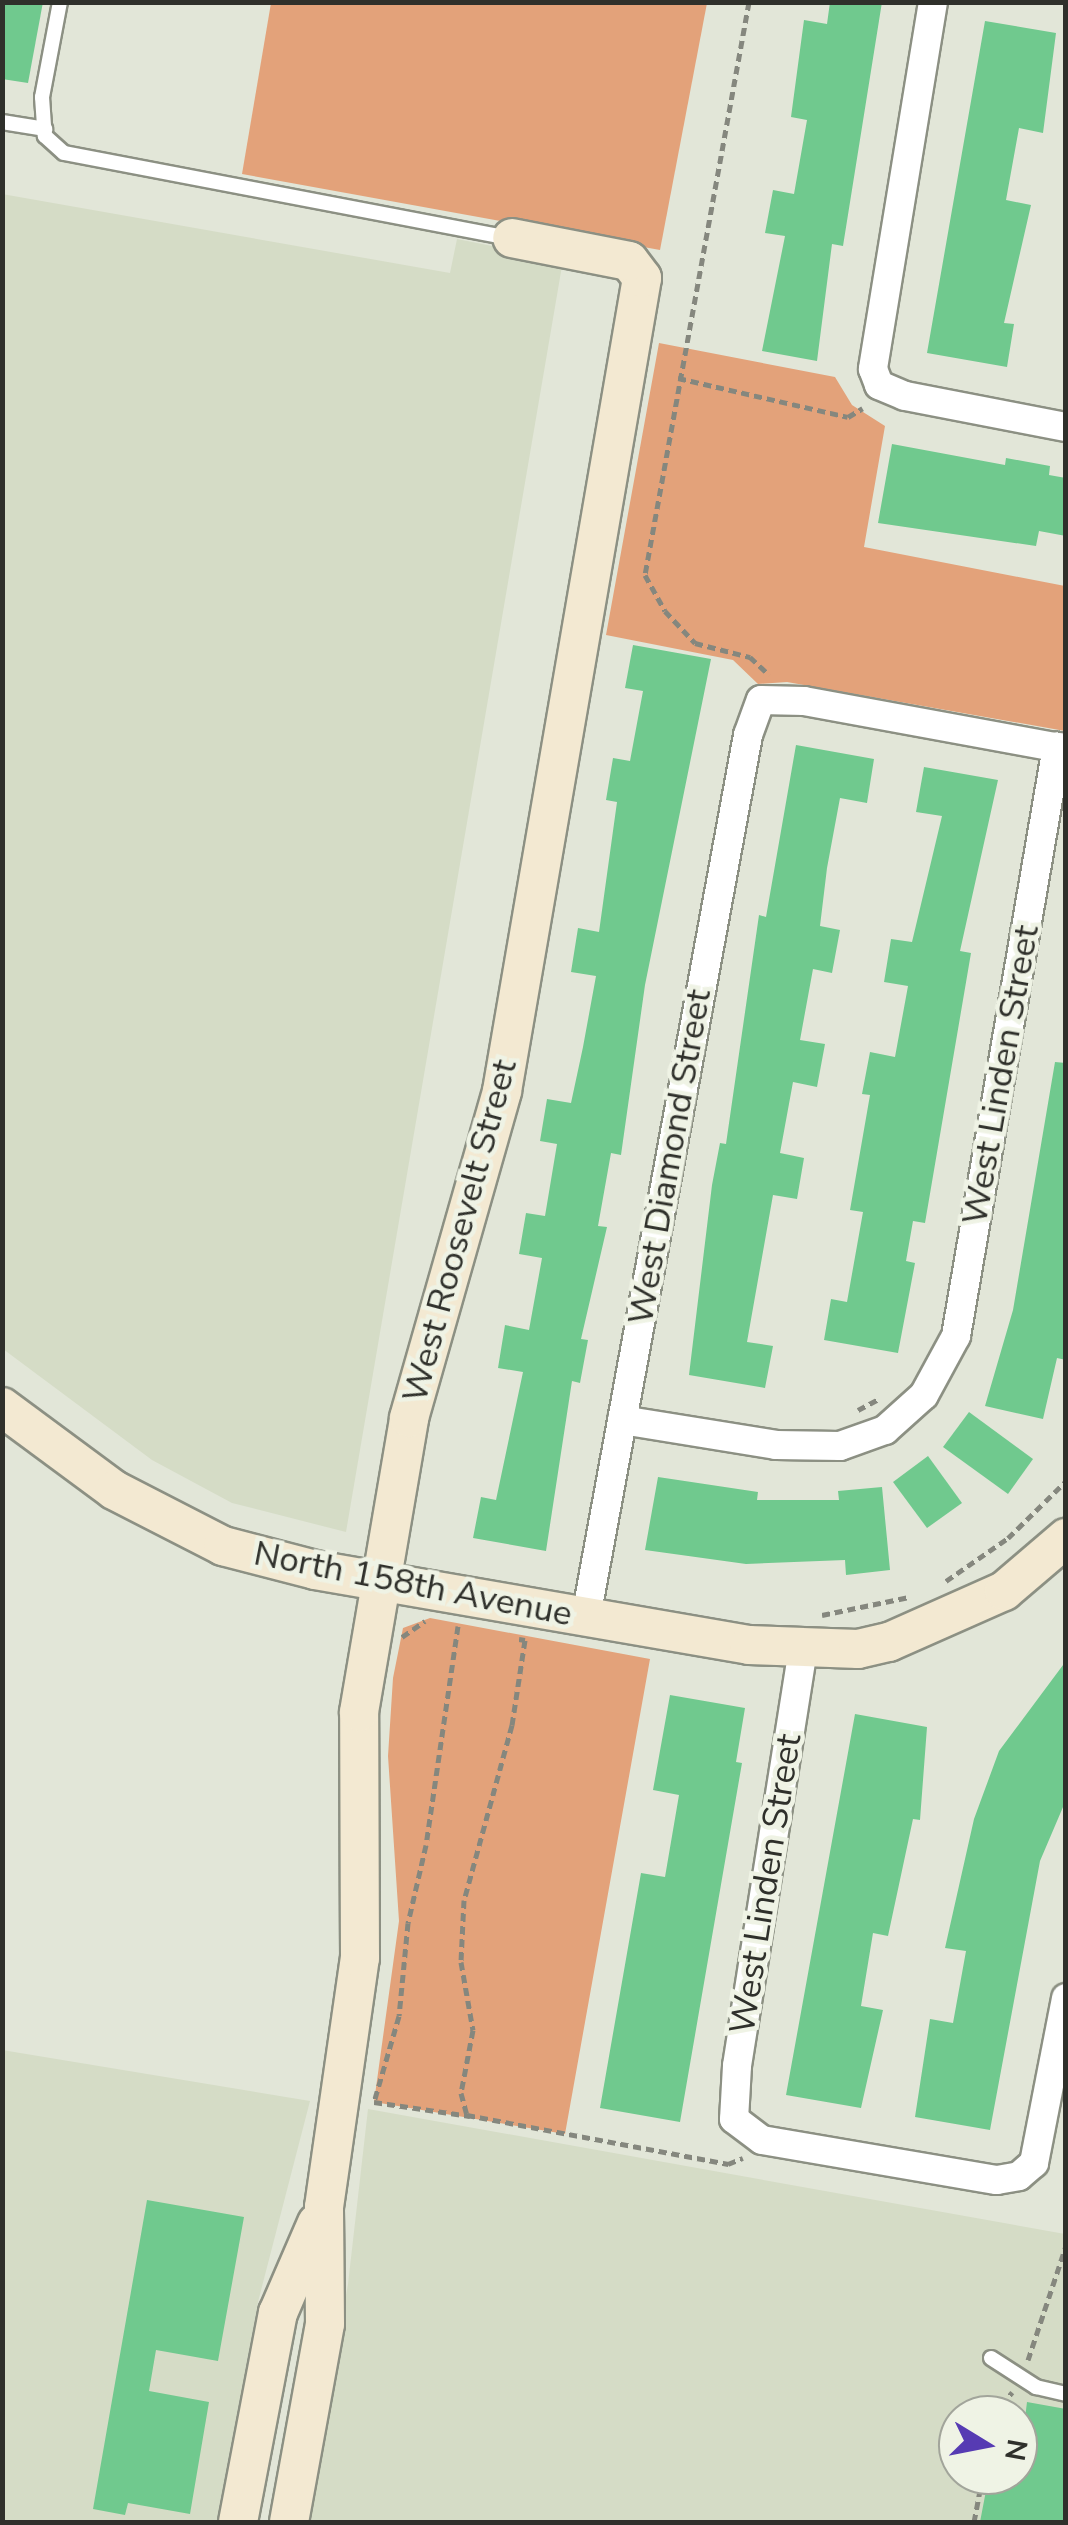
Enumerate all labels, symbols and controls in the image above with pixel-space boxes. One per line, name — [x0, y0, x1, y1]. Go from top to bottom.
street label: West Linden Street — [954, 922, 1048, 1228]
street label: West Diamond Street — [620, 986, 720, 1328]
street label: West Roosevelt Street — [394, 1055, 526, 1407]
street label: North 158th Avenue — [250, 1533, 576, 1635]
street label: West Linden Street — [722, 1731, 810, 2037]
north arrow — [938, 2395, 1038, 2495]
text: N — [995, 2436, 1036, 2463]

